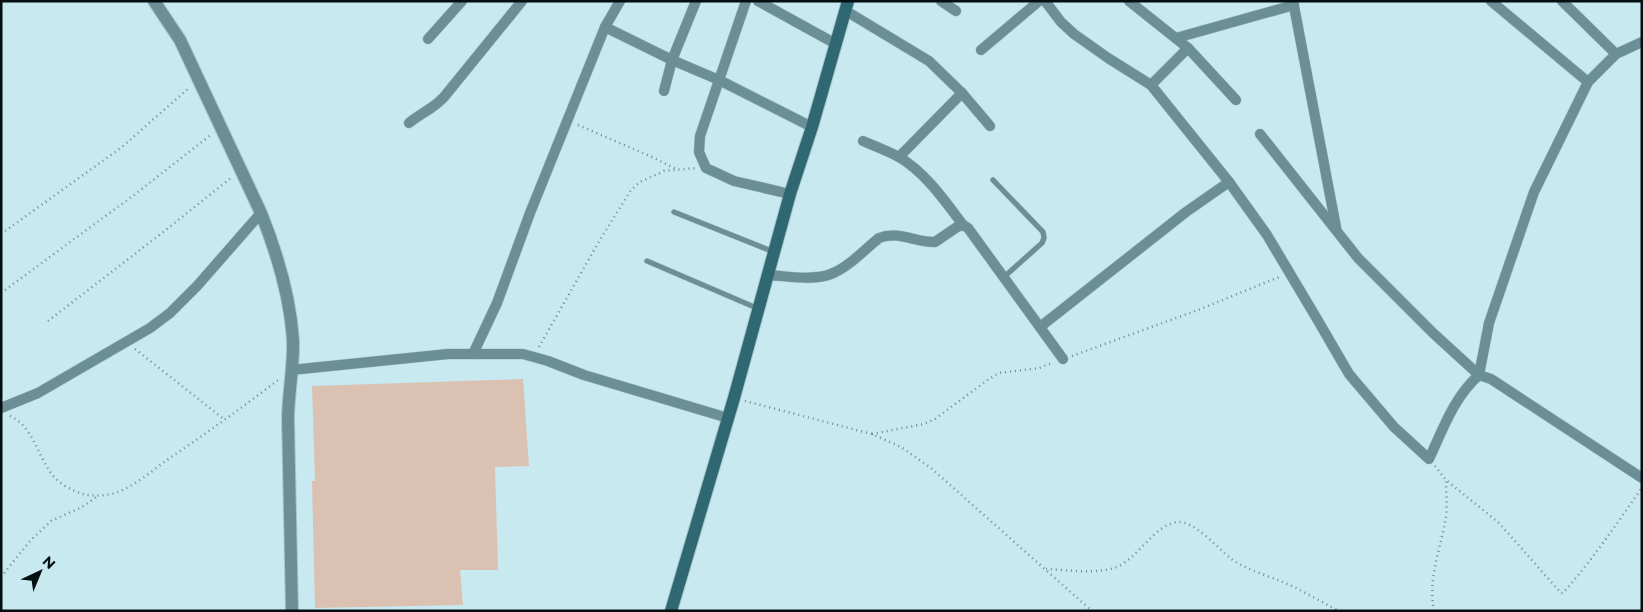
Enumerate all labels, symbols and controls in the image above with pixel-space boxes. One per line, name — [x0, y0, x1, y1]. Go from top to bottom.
north arrow — [15, 547, 65, 597]
text: N — [39, 552, 59, 573]

